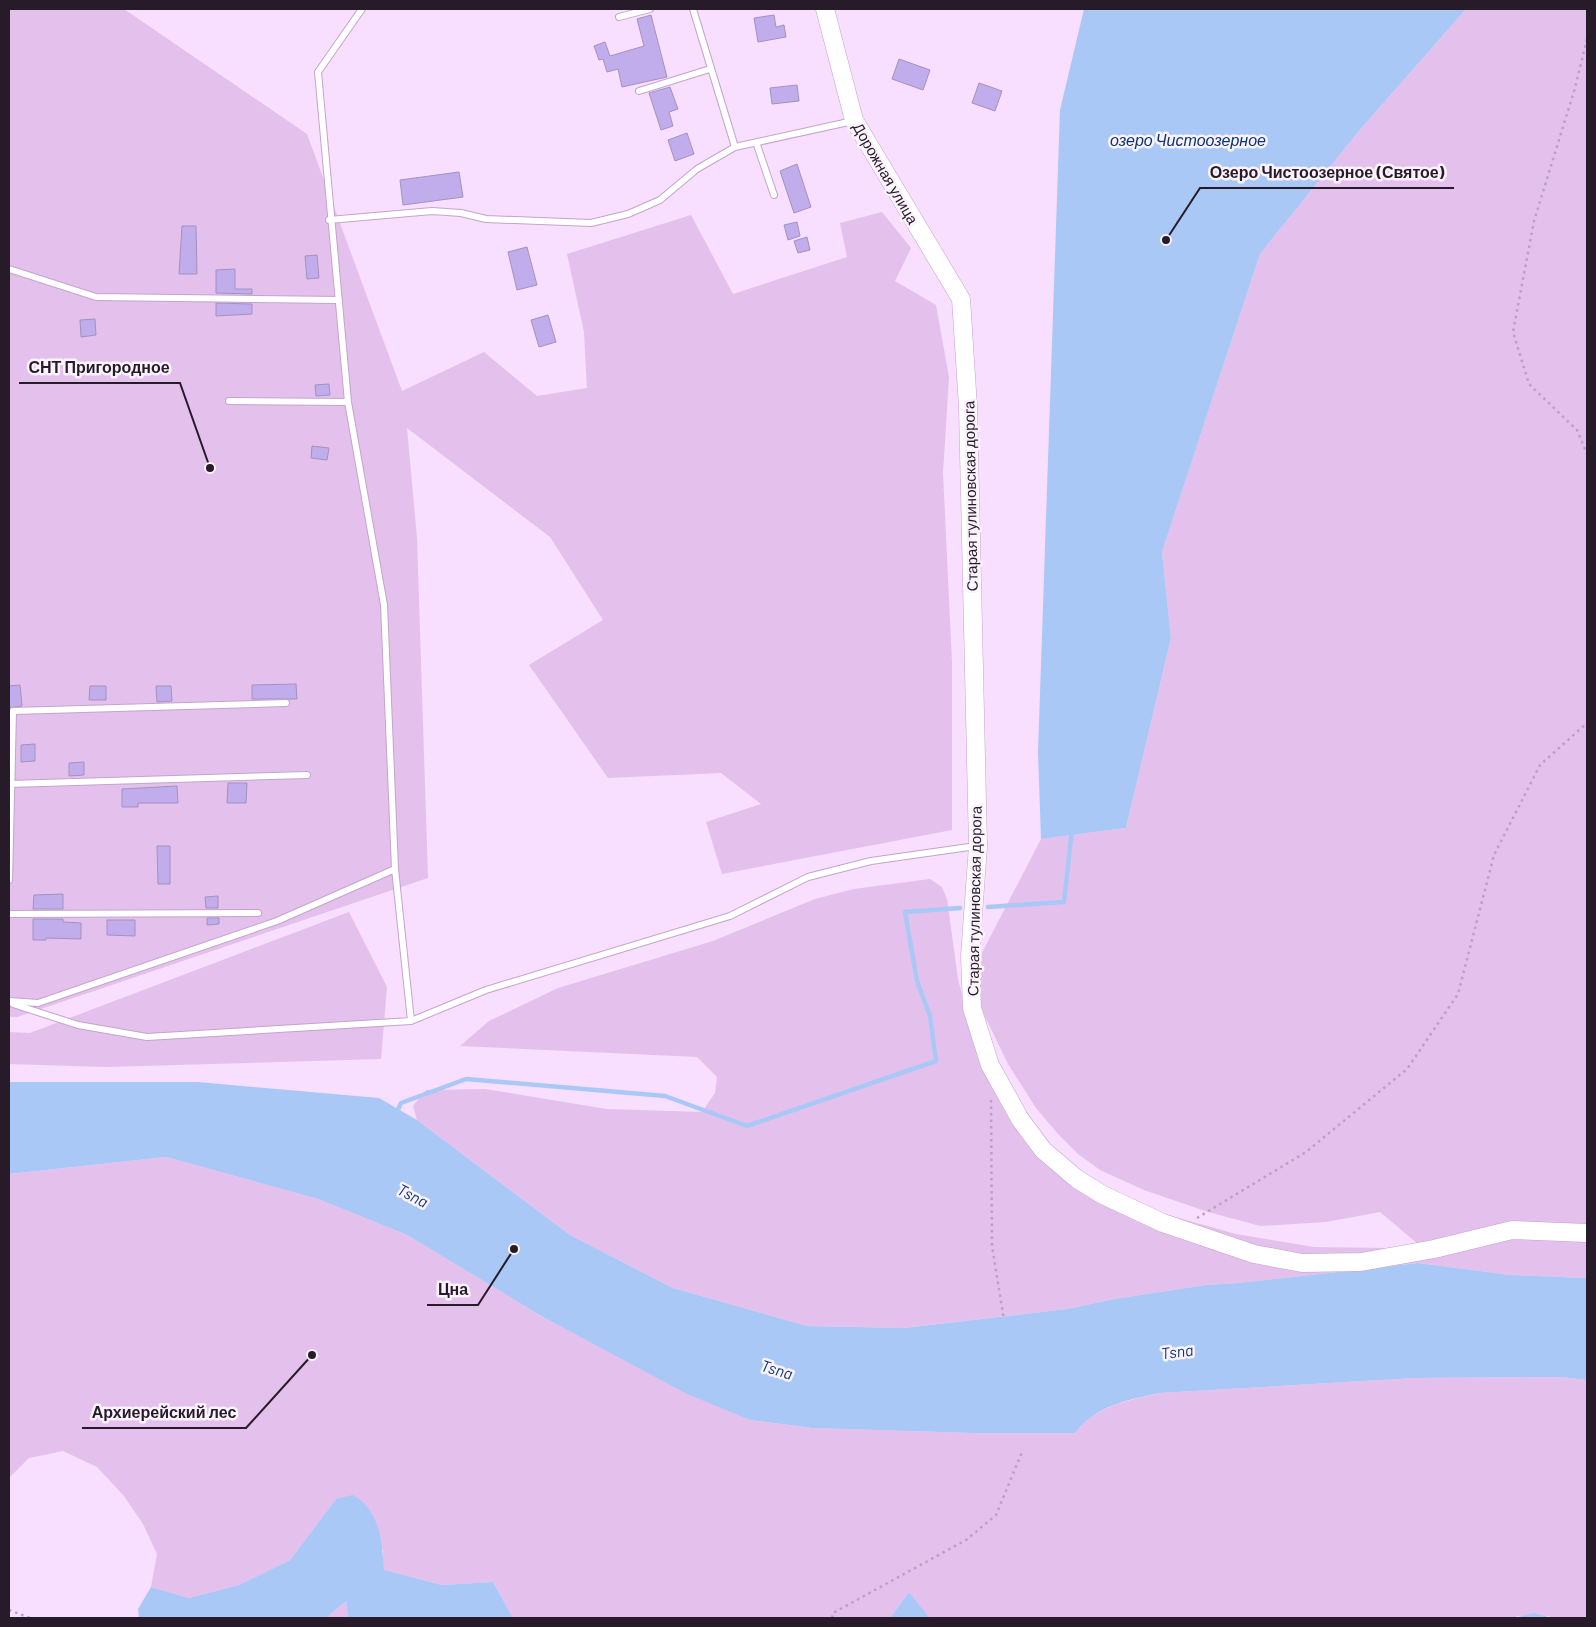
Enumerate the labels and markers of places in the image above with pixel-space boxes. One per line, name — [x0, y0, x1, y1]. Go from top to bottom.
callout: Озеро Чистоозерное (Святое) — [1200, 157, 1454, 188]
callout: СНТ Пригородное — [19, 352, 180, 383]
callout: Цна — [427, 1274, 478, 1305]
callout: Архиерейский лес — [82, 1397, 246, 1428]

